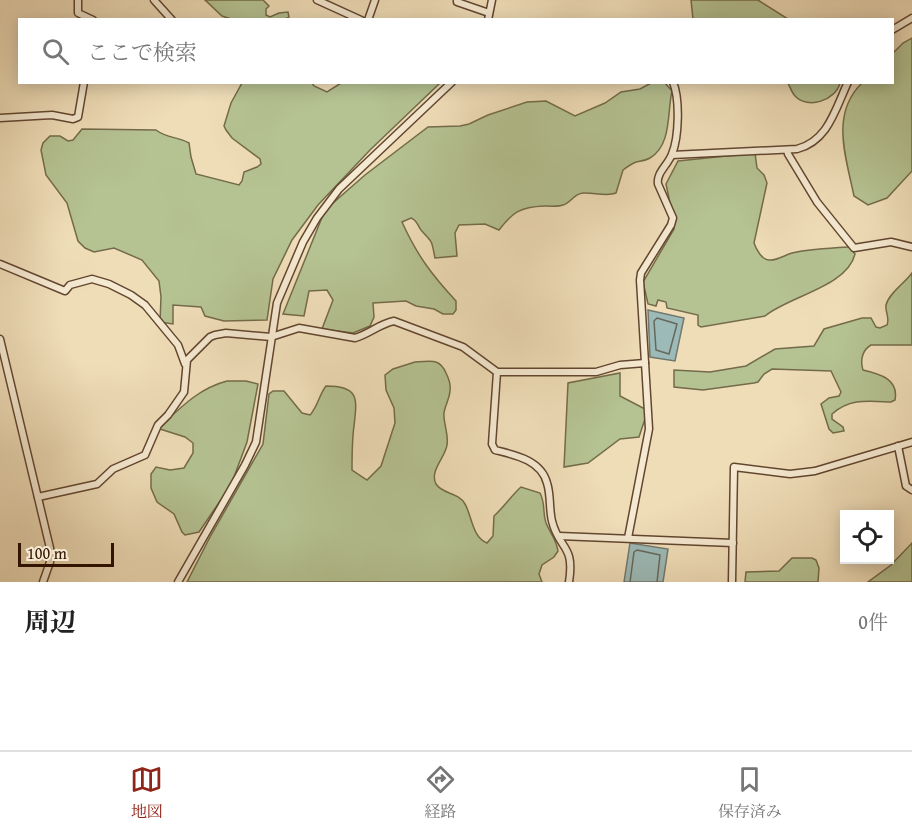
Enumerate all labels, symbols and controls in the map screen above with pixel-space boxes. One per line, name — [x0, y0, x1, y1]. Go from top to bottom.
search box — [18, 18, 894, 84]
icon: search — [39, 35, 72, 68]
text: ここで検索 — [87, 36, 197, 68]
map controls — [840, 510, 894, 564]
button: locate — [840, 510, 894, 564]
scale bar — [18, 540, 114, 568]
text: 100 m — [27, 541, 67, 565]
text: 周辺 — [24, 602, 76, 641]
text: 0件 — [858, 607, 888, 636]
tab: 地図 — [130, 763, 163, 823]
tab: 経路 — [424, 763, 457, 823]
tab: 保存済み — [718, 763, 782, 823]

